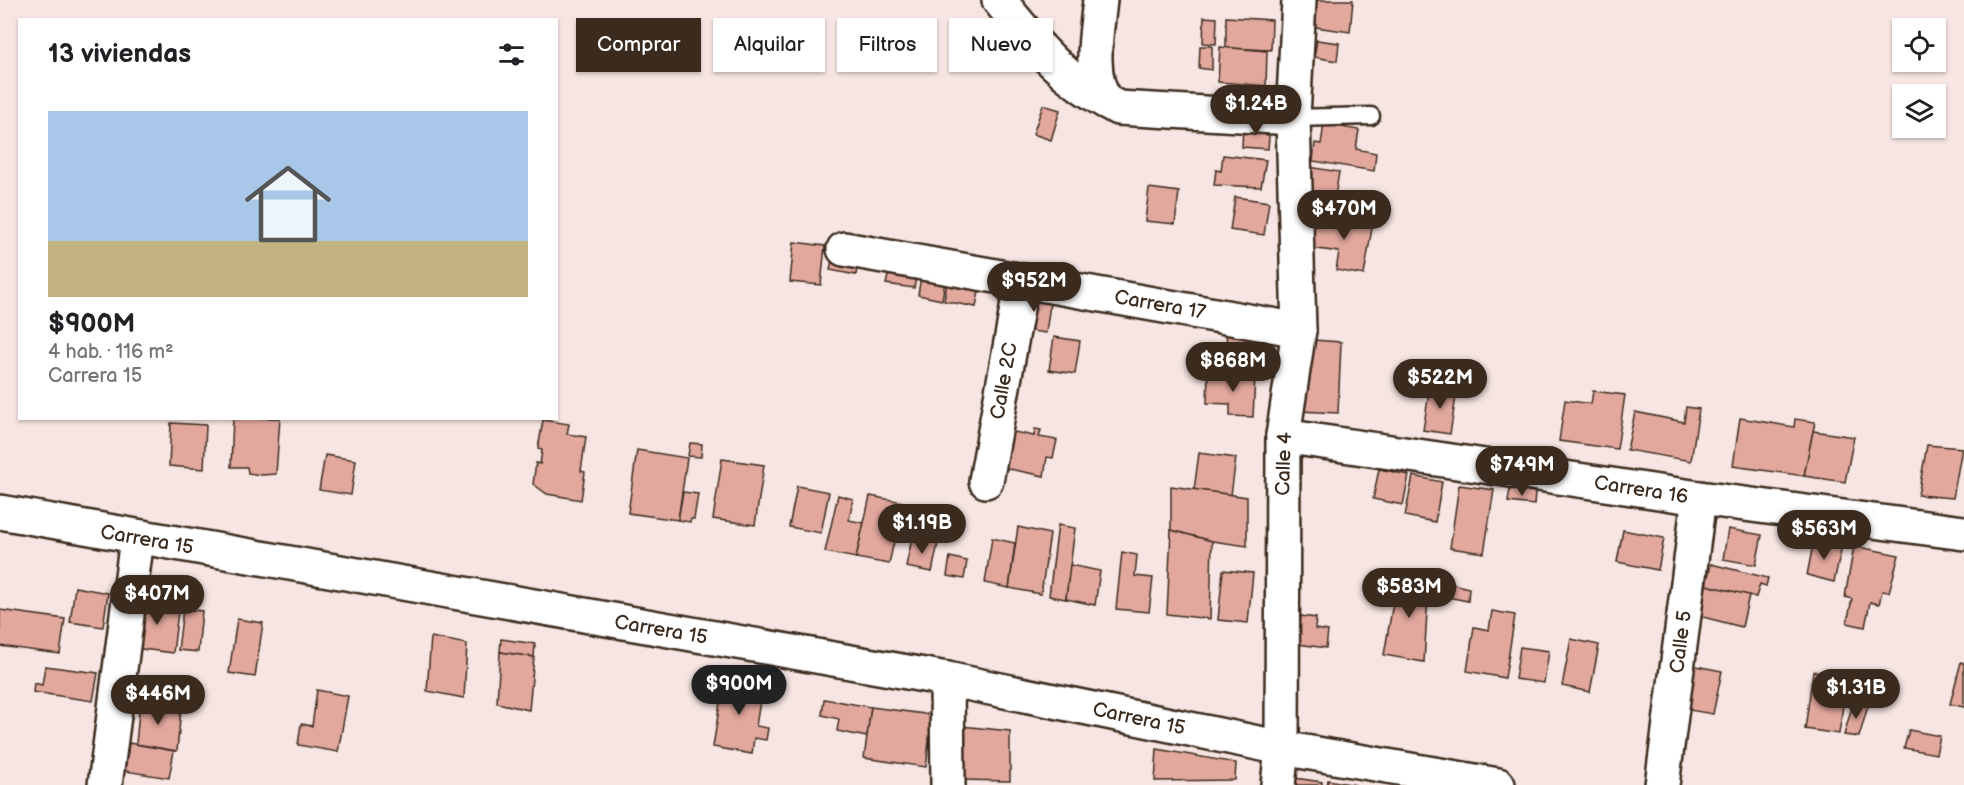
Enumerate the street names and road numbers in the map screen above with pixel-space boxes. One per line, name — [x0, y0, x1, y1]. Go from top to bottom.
street label: Carrera 17 — [1112, 285, 1208, 325]
street label: Calle 2C — [985, 341, 1023, 421]
street label: Calle 4 — [1271, 432, 1297, 496]
street label: Carrera 16 — [1592, 471, 1690, 509]
street label: Carrera 15 — [99, 520, 195, 560]
street label: Calle 5 — [1665, 609, 1697, 675]
street label: Carrera 15 — [613, 610, 709, 650]
street label: Carrera 15 — [1090, 697, 1188, 741]

